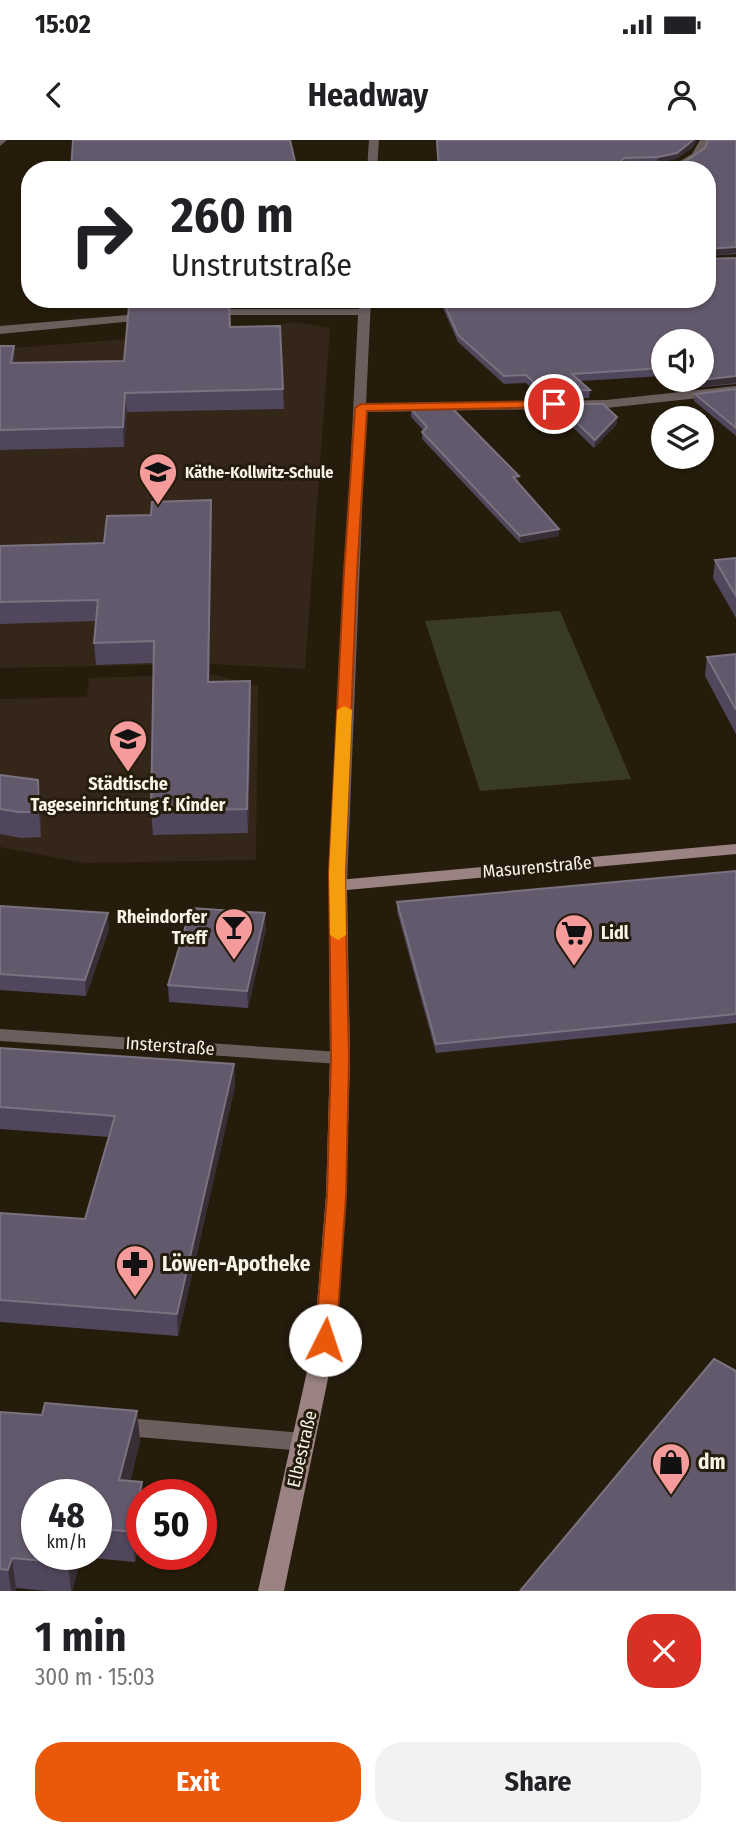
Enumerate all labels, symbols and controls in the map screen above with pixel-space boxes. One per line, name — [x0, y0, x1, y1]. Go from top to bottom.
text: 15:02 — [35, 9, 91, 40]
icon: back — [35, 76, 73, 114]
text: Headway — [308, 76, 428, 114]
icon: person — [663, 76, 701, 114]
text: 260 m — [171, 186, 294, 245]
icon: right — [56, 189, 147, 280]
text: Unstrutstraße — [171, 246, 352, 284]
map controls — [651, 329, 714, 469]
button: sound — [651, 329, 714, 392]
pin — [524, 374, 584, 434]
icon: arrive — [535, 385, 573, 423]
button: layers — [651, 406, 714, 469]
school or university icon: Käthe-Kollwitz-Schule — [137, 451, 179, 506]
place label: Käthe-Kollwitz-Schule — [185, 463, 333, 482]
school or university icon: Städtische Tageseinrichtung f. Kinder — [107, 718, 149, 773]
place label: Städtische Tageseinrichtung f. Kinder — [31, 773, 226, 816]
street label: Masurenstraße — [482, 851, 593, 883]
place label: Rheindorfer Treff — [117, 906, 209, 949]
bar icon: Rheindorfer Treff — [213, 906, 255, 961]
supermarket icon: Lidl — [553, 912, 595, 967]
place label: Lidl — [601, 922, 629, 944]
street label: Insterstraße — [125, 1032, 215, 1060]
pharmacy icon: Löwen-Apotheke — [114, 1243, 156, 1298]
place label: Löwen-Apotheke — [162, 1251, 311, 1277]
position arrow — [288, 1303, 362, 1377]
street label: Elbestraße — [282, 1408, 322, 1490]
shop icon: dm — [650, 1441, 692, 1496]
place label: dm — [698, 1449, 725, 1475]
speed limit sign: 50 — [126, 1479, 217, 1570]
text: 48 — [48, 1494, 85, 1536]
text: km/h — [46, 1531, 87, 1553]
text: 1 min — [35, 1612, 126, 1662]
button: close — [627, 1614, 701, 1688]
text: 300 m · 15:03 — [35, 1663, 155, 1691]
button: Exit — [35, 1742, 361, 1822]
button: Share — [375, 1742, 701, 1822]

